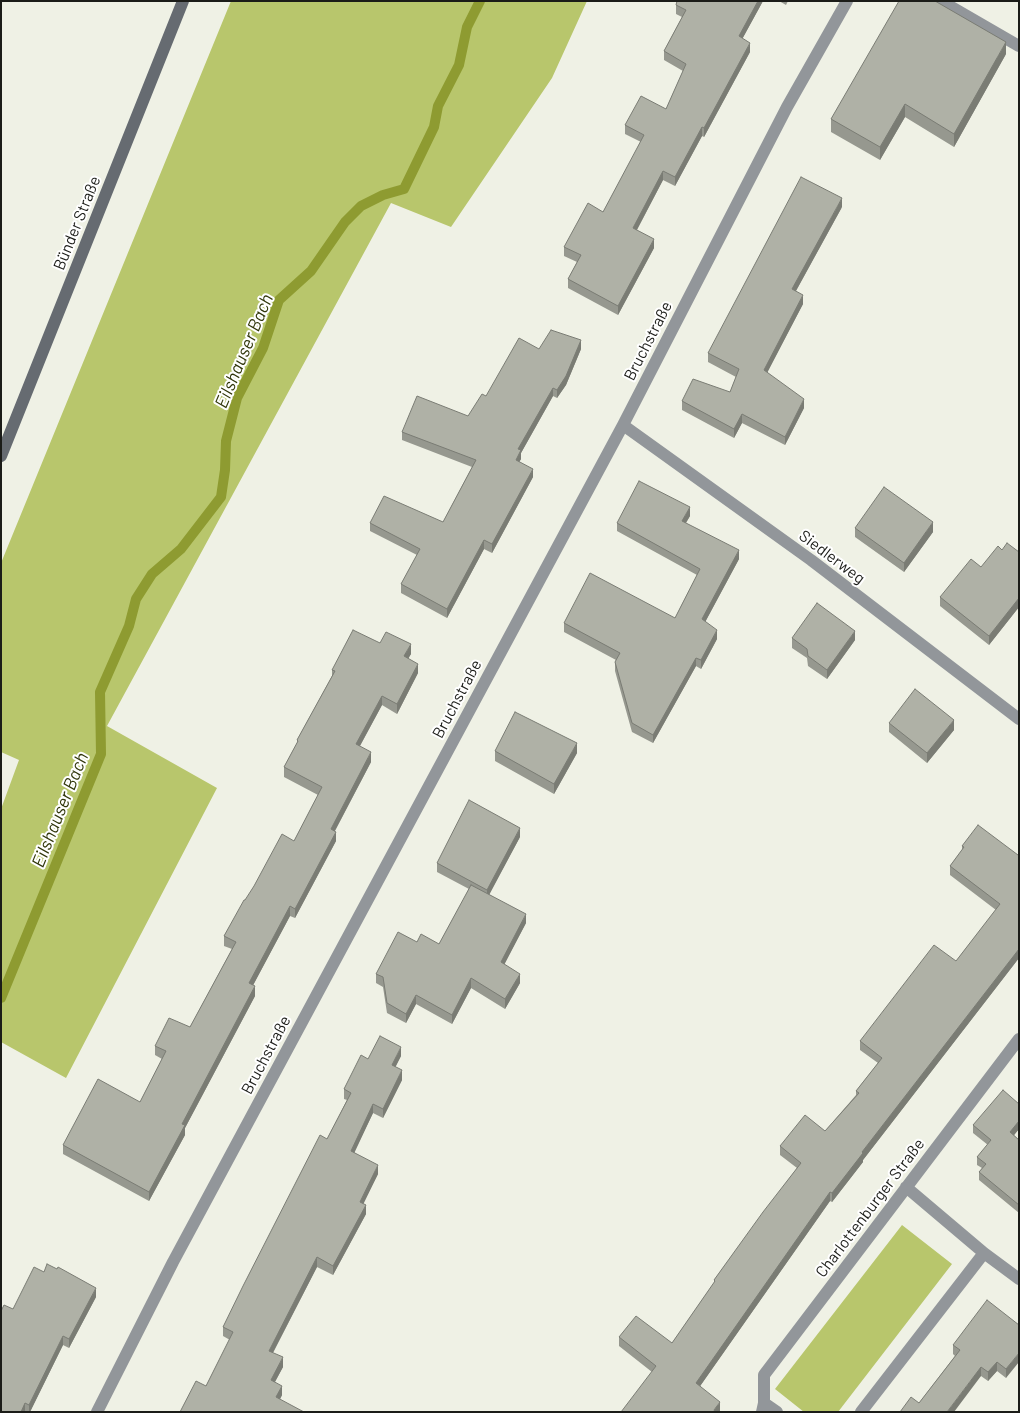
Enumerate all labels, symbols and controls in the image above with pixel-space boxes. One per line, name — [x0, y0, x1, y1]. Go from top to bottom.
street label: Bünder Straße — [49, 173, 105, 273]
water label: Eilshauser Bach — [210, 291, 278, 411]
street label: Bruchstraße — [620, 298, 676, 384]
street label: Siedlerweg — [795, 526, 869, 588]
street label: Bruchstraße — [428, 656, 486, 742]
water label: Eilshauser Bach — [27, 749, 93, 871]
street label: Bruchstraße — [237, 1012, 295, 1098]
street label: Charlottenburger Straße — [812, 1135, 928, 1281]

